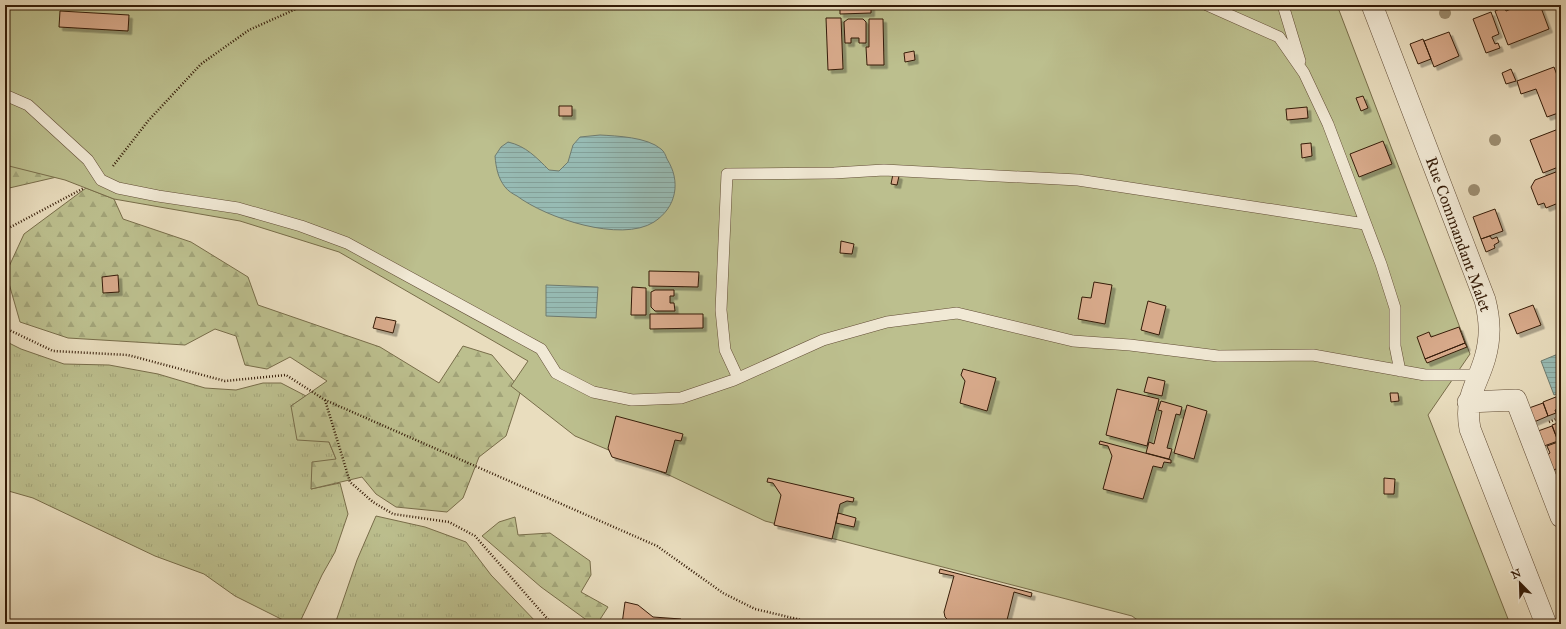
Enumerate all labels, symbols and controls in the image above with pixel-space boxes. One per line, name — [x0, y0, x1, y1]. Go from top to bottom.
street label: Rue Commandant Malet — [1422, 154, 1496, 315]
north arrow — [1500, 563, 1540, 603]
text: N — [1509, 566, 1524, 582]

